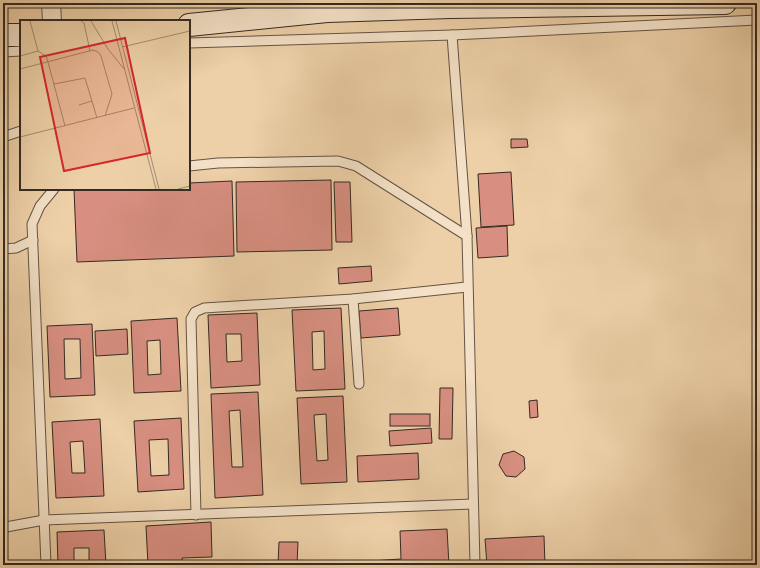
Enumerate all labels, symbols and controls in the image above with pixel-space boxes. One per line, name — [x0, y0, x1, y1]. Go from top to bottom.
inset map — [20, 20, 190, 190]

